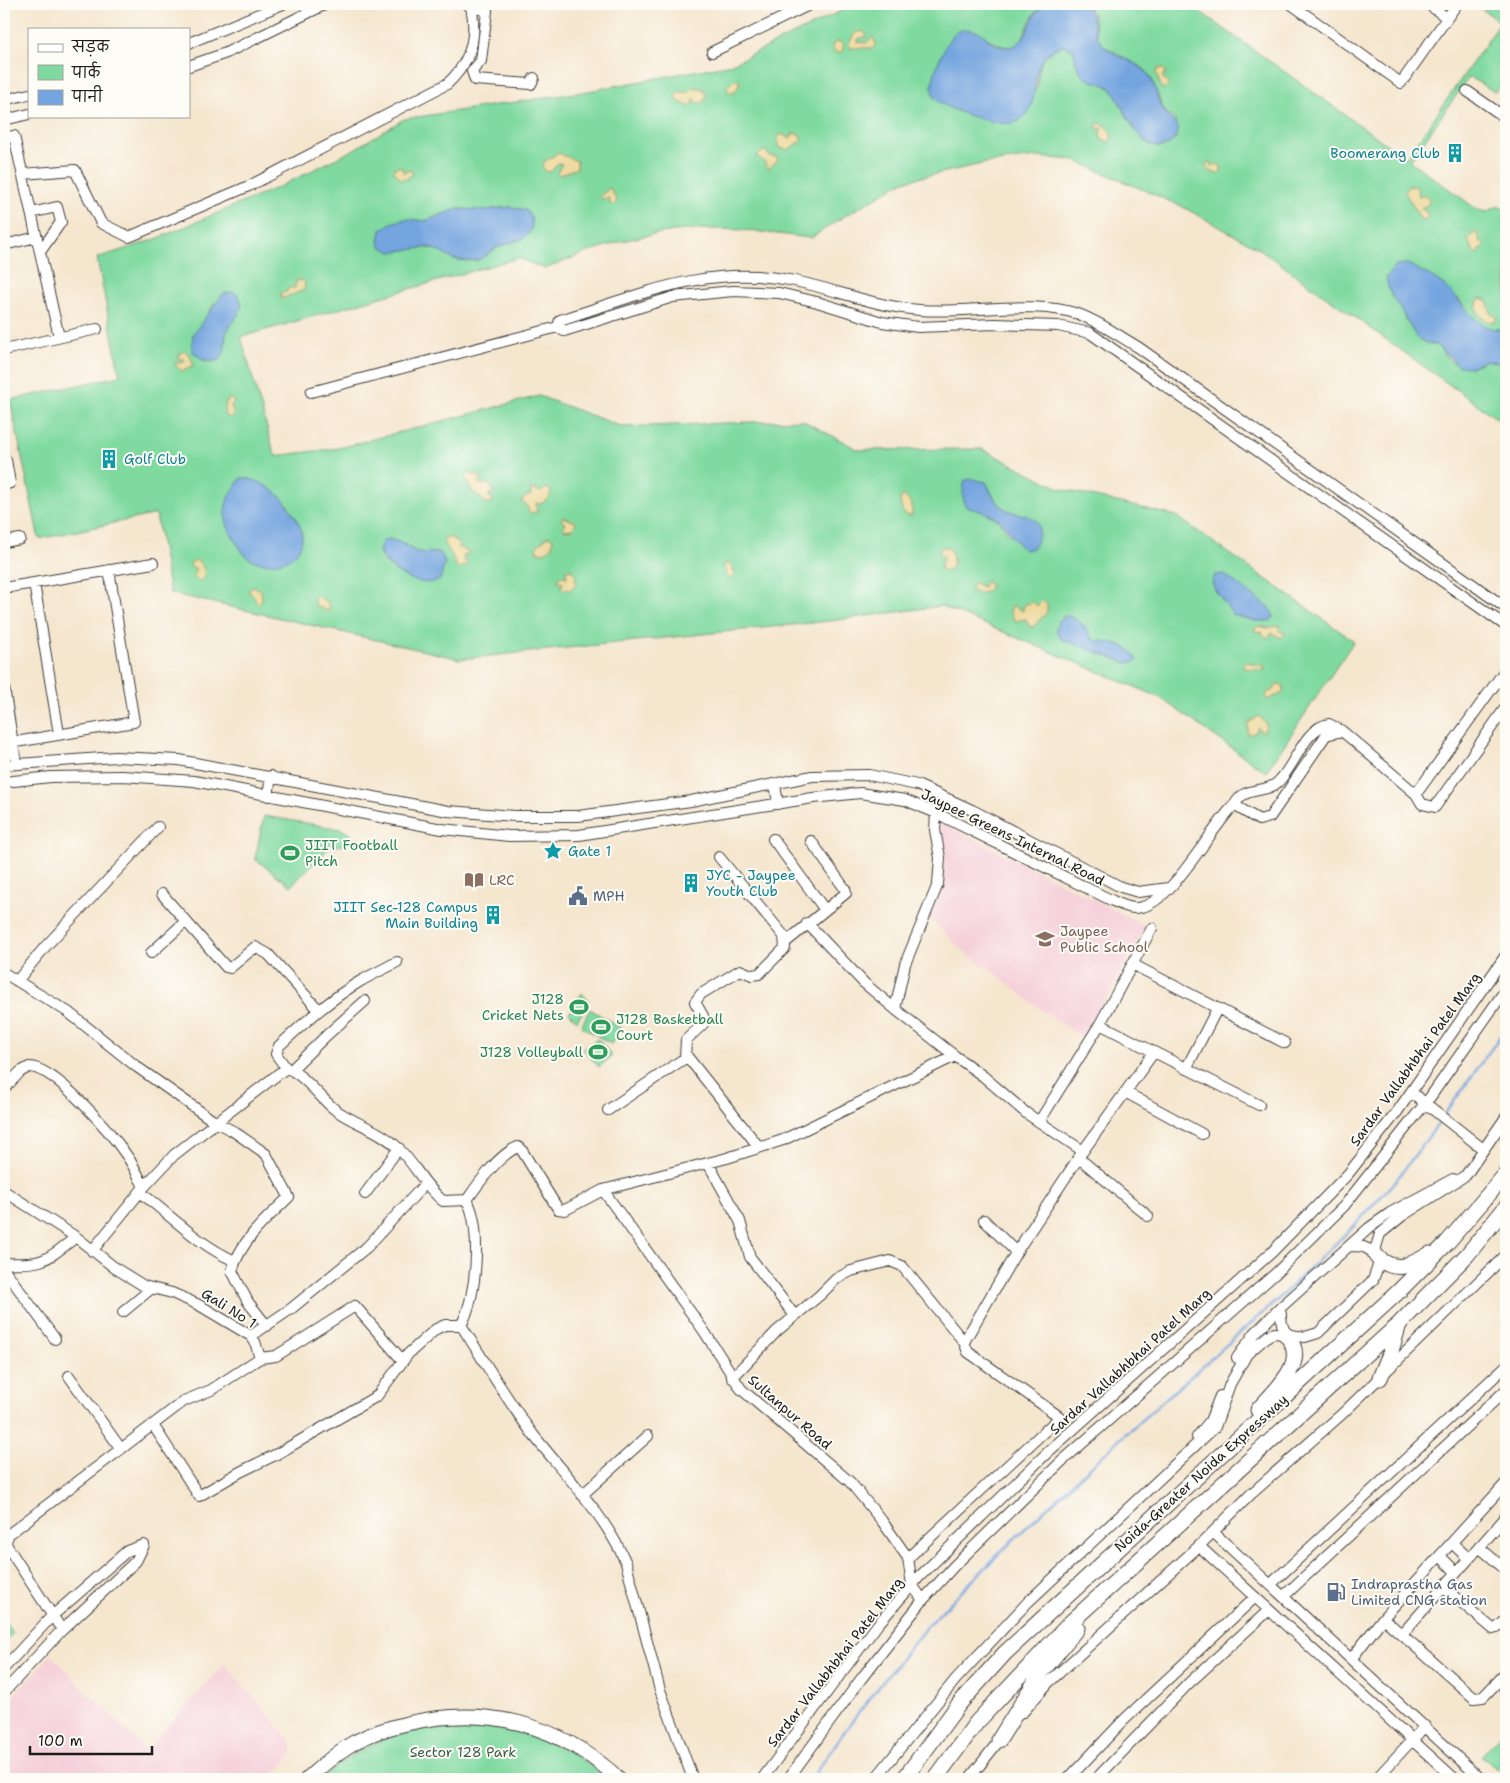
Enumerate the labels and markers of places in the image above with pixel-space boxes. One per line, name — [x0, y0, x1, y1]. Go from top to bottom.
building icon: Boomerang Club — [1444, 142, 1466, 164]
place label: Boomerang Club — [1330, 144, 1440, 162]
building icon: Golf Club — [98, 448, 120, 470]
place label: Golf Club — [124, 450, 186, 468]
place label: JIIT Football Pitch — [305, 836, 399, 870]
place icon: Gate 1 — [542, 840, 564, 862]
sports icon: JIIT Football Pitch — [279, 842, 301, 864]
place label: Gate 1 — [568, 842, 611, 860]
place label: JYC - Jaypee Youth Club — [706, 866, 796, 900]
library icon: LRC — [463, 869, 485, 891]
place label: LRC — [489, 871, 515, 889]
building icon: JYC - Jaypee Youth Club — [680, 872, 702, 894]
public building icon: MPH — [567, 885, 589, 907]
place label: MPH — [593, 887, 625, 905]
place label: JIIT Sec-128 Campus Main Building — [333, 898, 478, 932]
building icon: JIIT Sec-128 Campus Main Building — [482, 904, 504, 926]
place label: Jaypee Public School — [1060, 922, 1149, 956]
school or university icon: Jaypee Public School — [1034, 928, 1056, 950]
place label: J128 Cricket Nets — [482, 990, 564, 1024]
sports icon: J128 Cricket Nets — [568, 996, 590, 1018]
place label: J128 Basketball Court — [616, 1010, 724, 1044]
sports icon: J128 Basketball Court — [590, 1016, 612, 1038]
sports icon: J128 Volleyball — [587, 1041, 609, 1063]
place label: J128 Volleyball — [480, 1043, 584, 1061]
place label: Indraprastha Gas Limited CNG station — [1351, 1575, 1487, 1609]
fuel station icon: Indraprastha Gas Limited CNG station — [1325, 1581, 1347, 1603]

